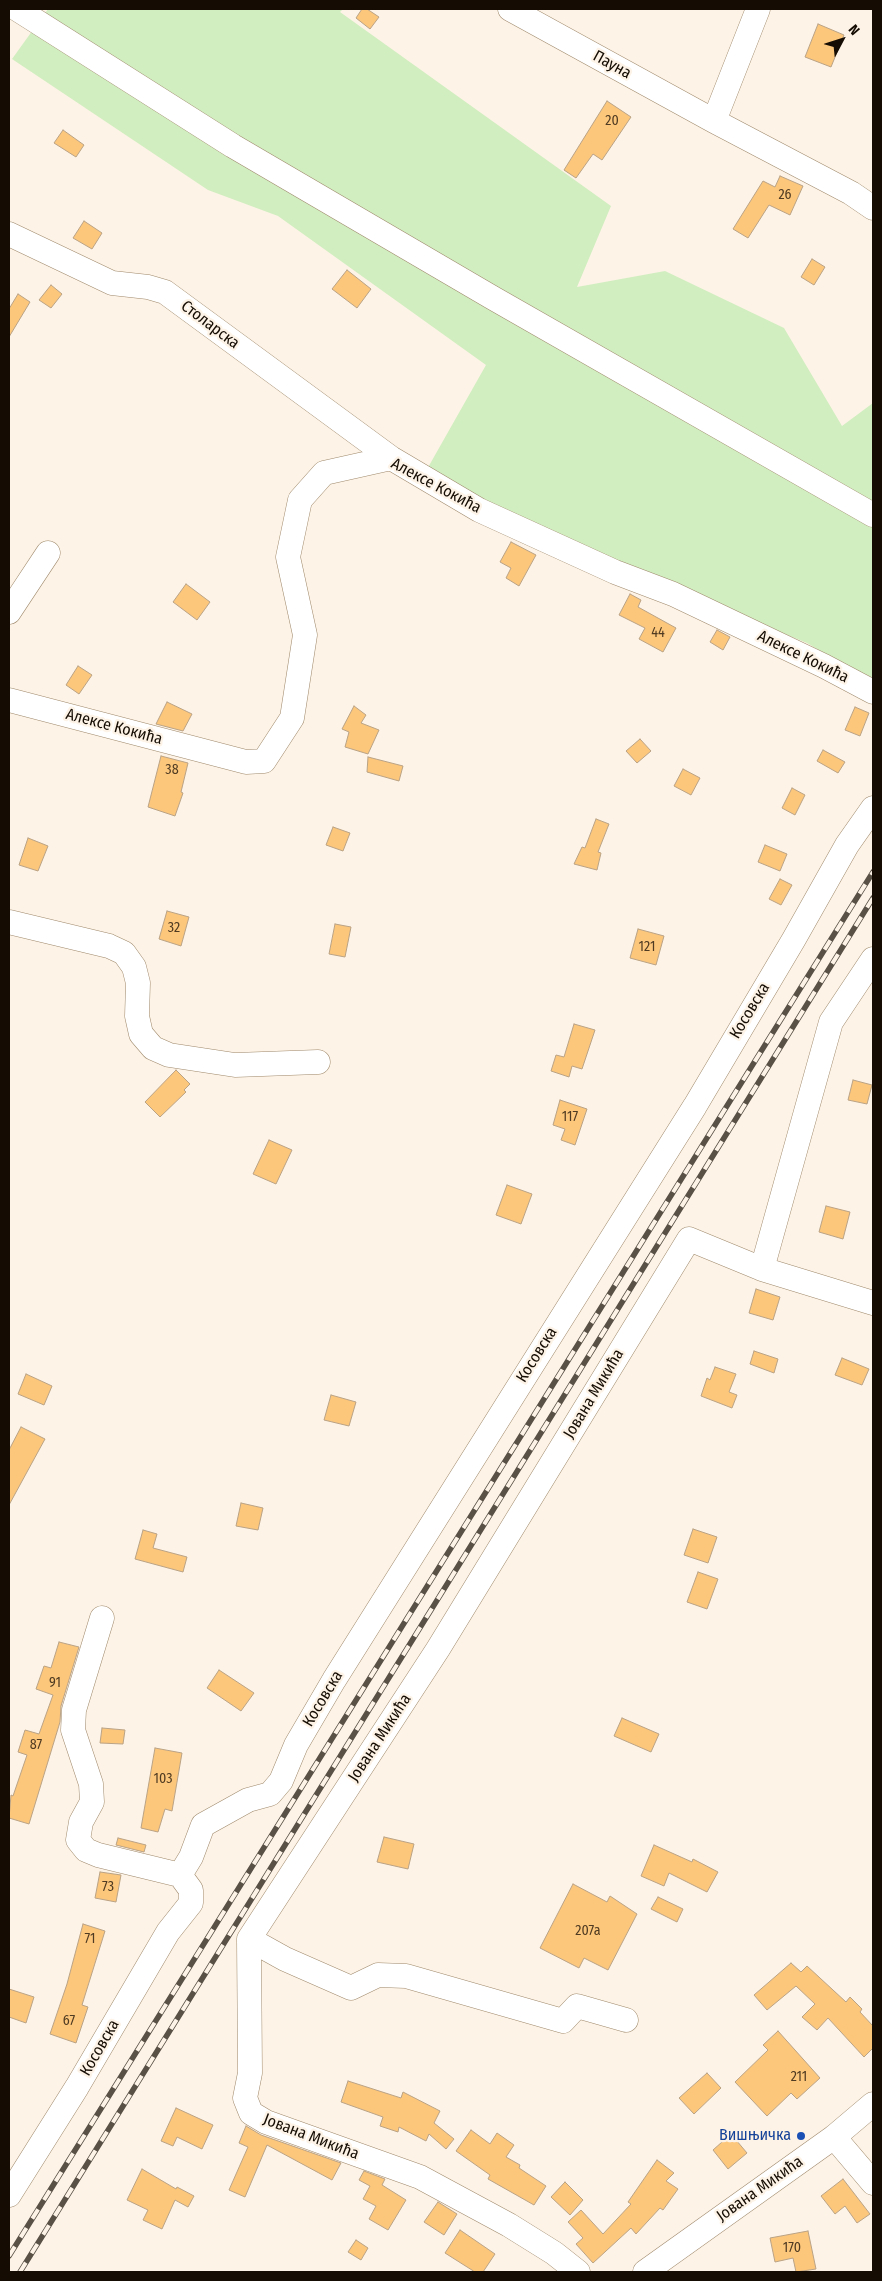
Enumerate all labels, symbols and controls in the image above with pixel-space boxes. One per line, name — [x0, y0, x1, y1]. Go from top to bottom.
north arrow — [817, 15, 867, 65]
text: N — [845, 21, 863, 39]
street label: Пауна — [590, 47, 634, 83]
house number: 20 — [605, 113, 619, 129]
house number: 26 — [778, 187, 792, 203]
street label: Столарска — [177, 297, 243, 353]
street label: Алексе Кокића — [388, 454, 484, 518]
house number: 44 — [651, 625, 665, 641]
street label: Алексе Кокића — [754, 627, 852, 687]
street label: Алексе Кокића — [64, 705, 164, 749]
house number: 38 — [165, 762, 179, 778]
house number: 32 — [168, 920, 180, 936]
house number: 121 — [639, 939, 655, 955]
street label: Косовска — [726, 980, 774, 1042]
house number: 117 — [562, 1109, 578, 1125]
street label: Косовска — [513, 1324, 561, 1386]
street label: Јована Микића — [560, 1346, 628, 1442]
street label: Косовска — [299, 1668, 347, 1730]
house number: 91 — [49, 1675, 61, 1691]
street label: Јована Микића — [344, 1690, 416, 1786]
house number: 87 — [30, 1737, 42, 1753]
house number: 103 — [154, 1771, 172, 1787]
house number: 73 — [102, 1879, 114, 1895]
house number: 207a — [575, 1923, 601, 1939]
house number: 71 — [85, 1931, 95, 1947]
house number: 67 — [63, 2013, 75, 2029]
street label: Косовска — [76, 2017, 124, 2079]
house number: 211 — [791, 2069, 807, 2085]
street label: Јована Микића — [260, 2110, 362, 2164]
place label: Вишњичка — [719, 2126, 791, 2146]
marker: Вишњичка — [795, 2130, 807, 2142]
street label: Јована Микића — [713, 2152, 807, 2226]
house number: 170 — [783, 2240, 801, 2256]

